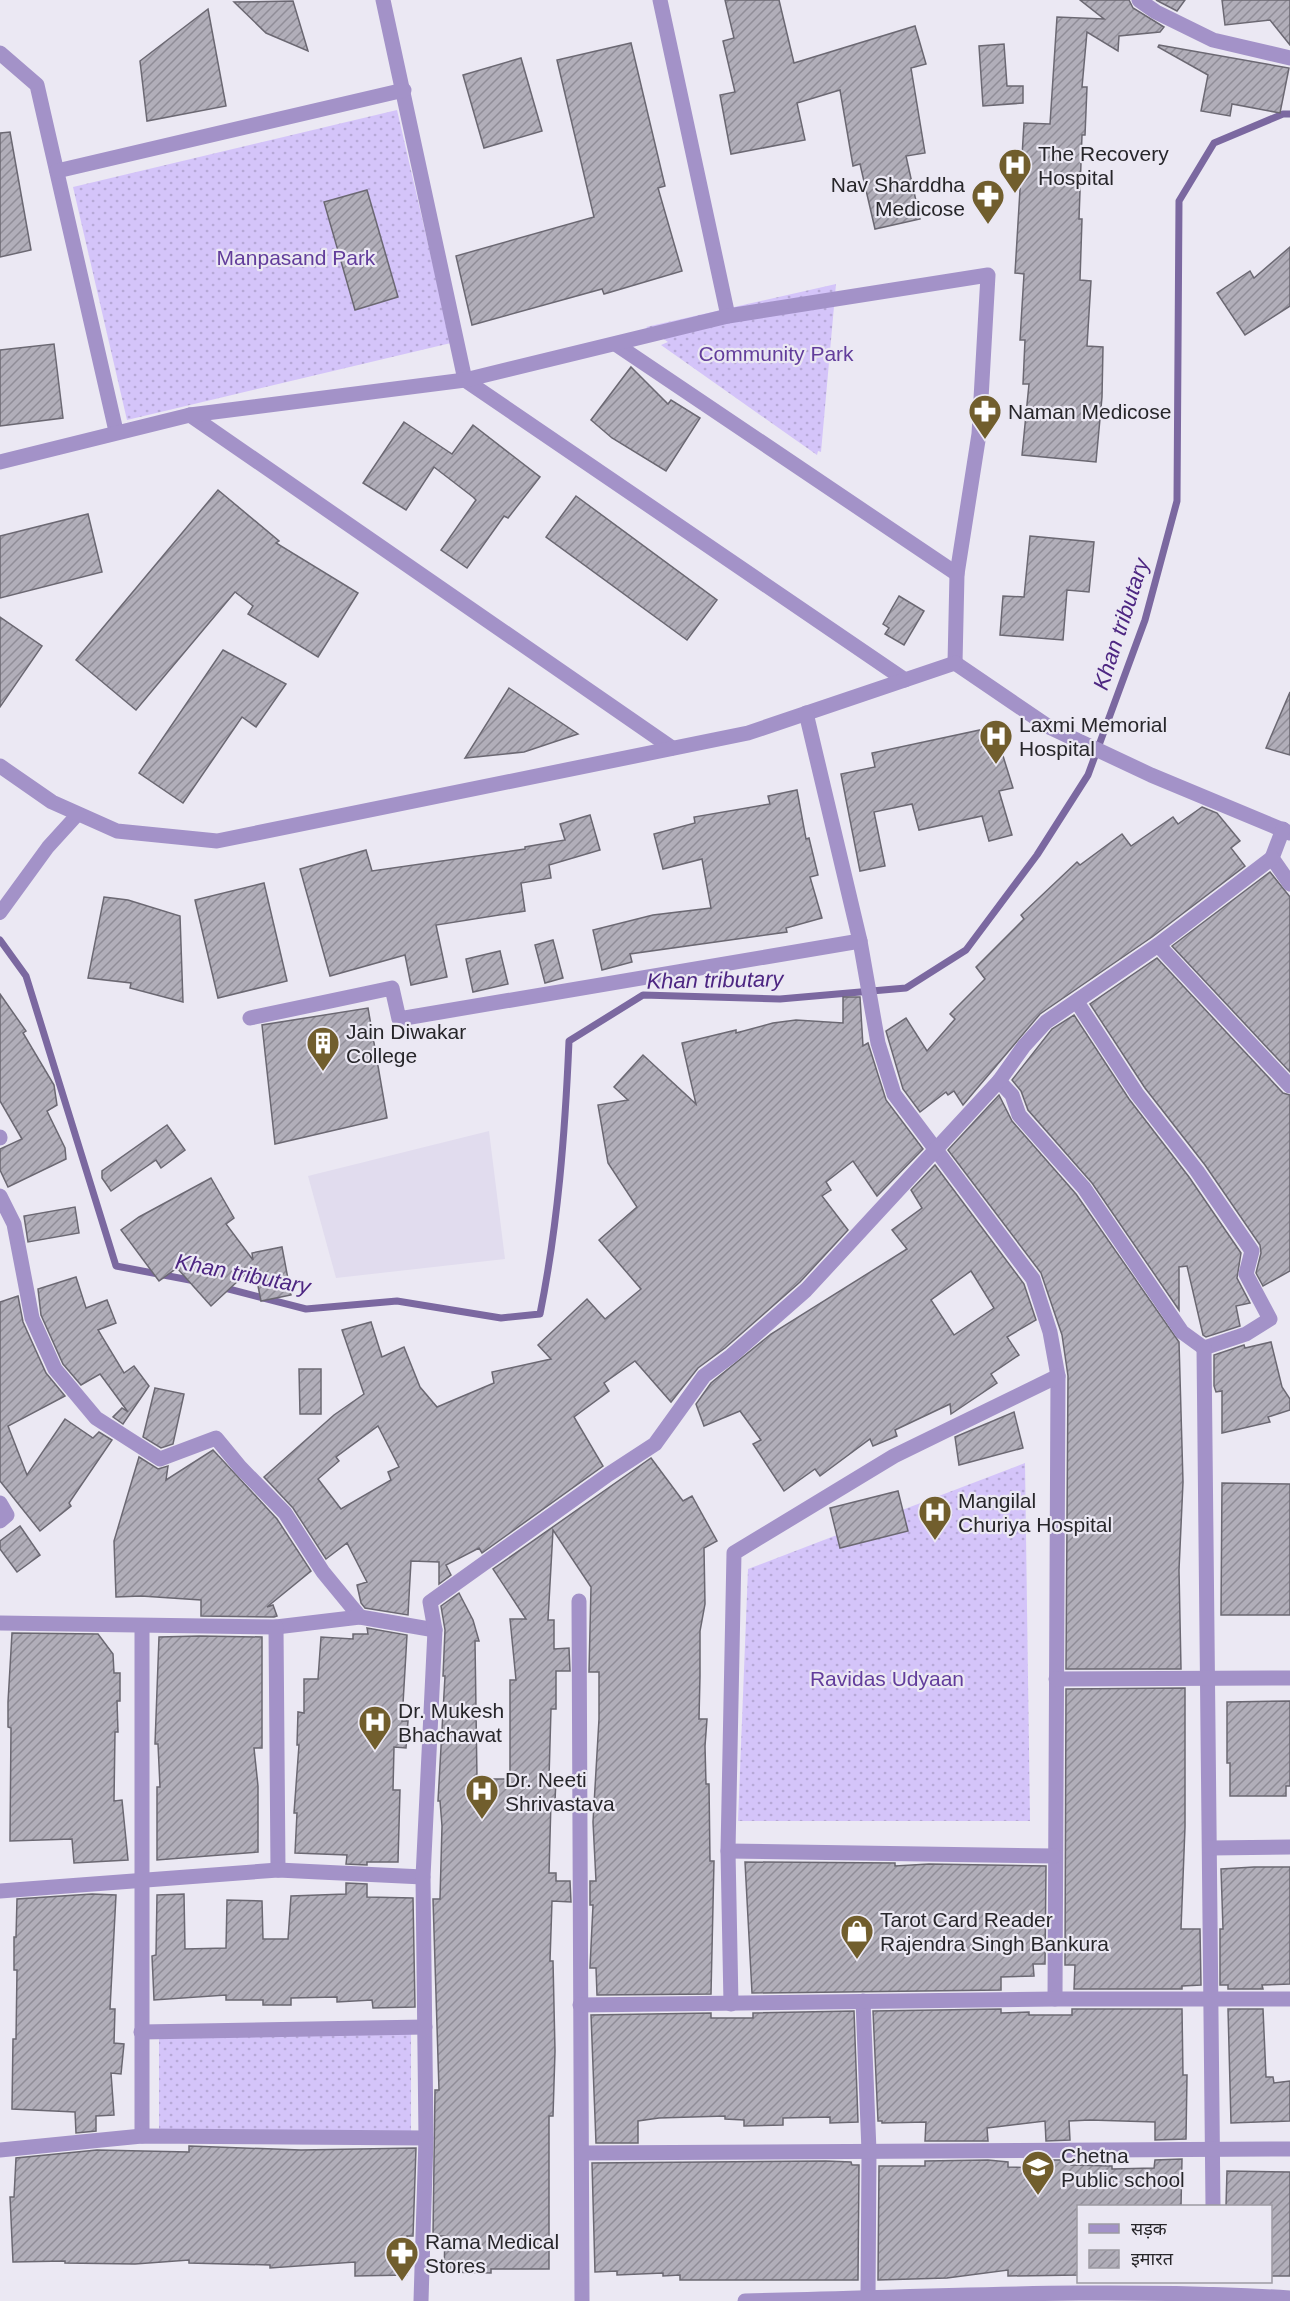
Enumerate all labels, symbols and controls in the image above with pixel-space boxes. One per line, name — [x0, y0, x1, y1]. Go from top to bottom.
place label: The Recovery Hospital — [1038, 142, 1169, 189]
hospital icon: The Recovery Hospital — [997, 147, 1033, 194]
place label: Nav Sharddha Medicose — [831, 173, 965, 220]
pharmacy icon: Nav Sharddha Medicose — [970, 178, 1006, 225]
park label: Manpasand Park — [217, 246, 376, 269]
park label: Community Park — [698, 342, 854, 365]
pharmacy icon: Naman Medicose — [967, 393, 1003, 440]
place label: Naman Medicose — [1008, 400, 1171, 423]
water label: Khan tributary — [1088, 553, 1155, 693]
place label: Laxmi Memorial Hospital — [1019, 713, 1167, 760]
hospital icon: Laxmi Memorial Hospital — [978, 718, 1014, 765]
water label: Khan tributary — [646, 966, 786, 994]
place label: Jain Diwakar College — [346, 1020, 466, 1067]
building icon: Jain Diwakar College — [305, 1025, 341, 1072]
water label: Khan tributary — [173, 1249, 315, 1300]
place label: Mangilal Churiya Hospital — [958, 1489, 1112, 1536]
hospital icon: Mangilal Churiya Hospital — [917, 1494, 953, 1541]
park label: Ravidas Udyaan — [810, 1667, 964, 1690]
place label: Dr. Mukesh Bhachawat — [398, 1699, 504, 1746]
hospital icon: Dr. Mukesh Bhachawat — [357, 1704, 393, 1751]
place label: Dr. Neeti Shrivastava — [505, 1768, 615, 1815]
hospital icon: Dr. Neeti Shrivastava — [464, 1773, 500, 1820]
place label: Tarot Card Reader Rajendra Singh Bankura — [880, 1908, 1109, 1955]
shop icon: Tarot Card Reader Rajendra Singh Bankura — [839, 1913, 875, 1960]
place label: Chetna Public school — [1061, 2144, 1185, 2191]
school or university icon: Chetna Public school — [1020, 2149, 1056, 2196]
legend — [1077, 2205, 1272, 2283]
text: सड़क — [1131, 2219, 1168, 2239]
place label: Rama Medical Stores — [425, 2230, 559, 2277]
pharmacy icon: Rama Medical Stores — [384, 2235, 420, 2282]
text: इमारत — [1131, 2249, 1174, 2269]

